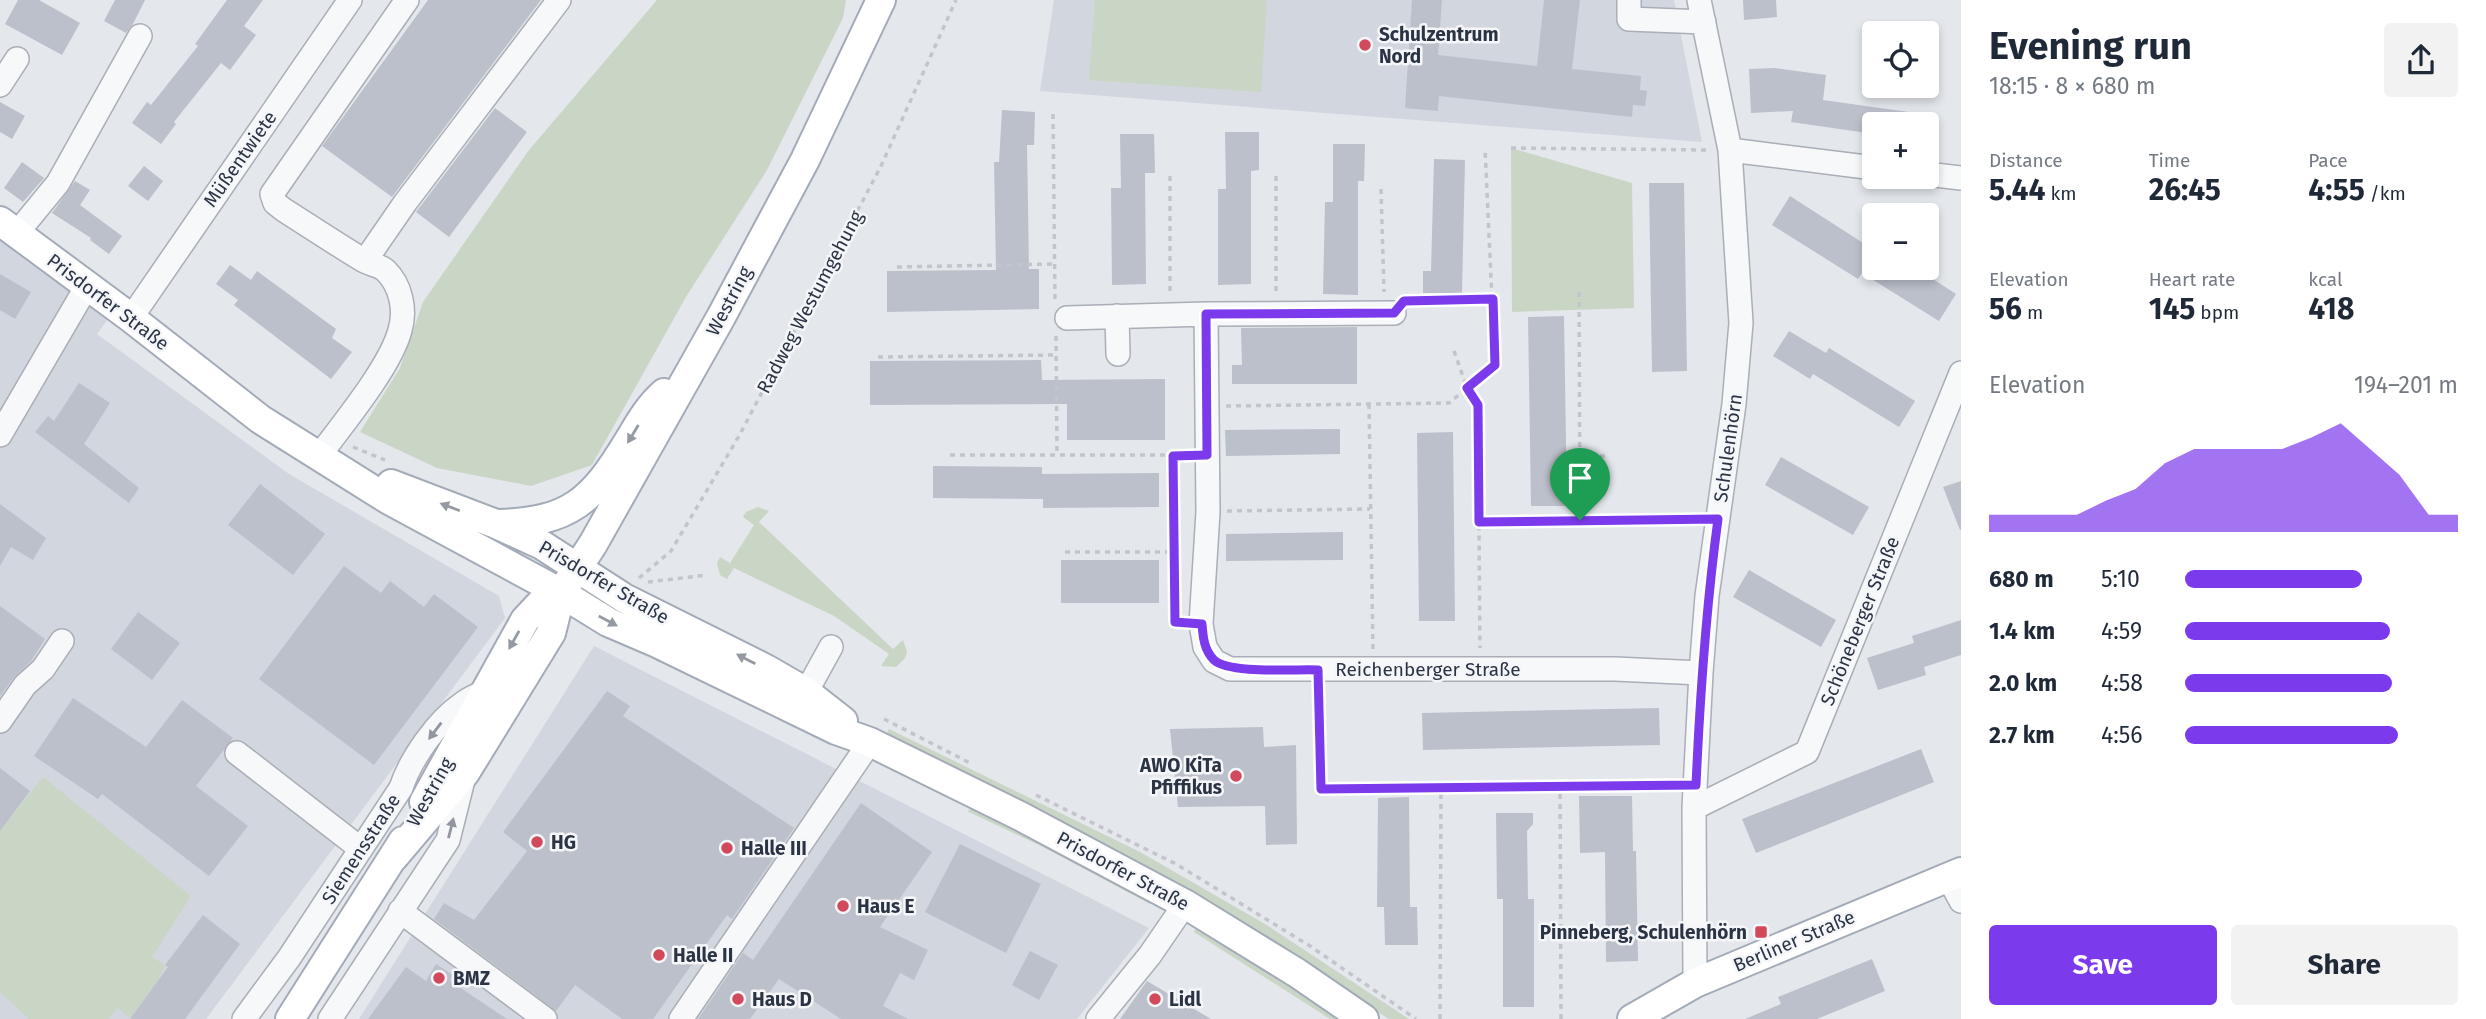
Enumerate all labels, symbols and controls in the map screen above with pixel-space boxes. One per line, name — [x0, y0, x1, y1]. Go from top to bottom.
map controls — [1862, 21, 1939, 280]
button: locate — [1862, 21, 1939, 98]
place label: Schulzentrum Nord — [1379, 23, 1499, 68]
text: Evening run — [1989, 23, 2192, 69]
button: share — [2384, 23, 2458, 97]
marker: Schulzentrum Nord — [1357, 37, 1373, 53]
text: 18:15 · 8 × 680 m — [1989, 72, 2155, 100]
street label: Müßentwiete — [199, 107, 281, 211]
button: + — [1862, 112, 1939, 189]
text: Distance — [1989, 149, 2063, 172]
text: Time — [2149, 149, 2190, 172]
text: Pace — [2308, 149, 2348, 172]
text: 5.44 — [1989, 172, 2046, 208]
text: 26:45 — [2149, 172, 2221, 208]
text: 4:55 — [2308, 172, 2365, 208]
text: km — [2046, 182, 2077, 205]
text: /km — [2365, 182, 2406, 205]
button: − — [1862, 203, 1939, 280]
street label: Radweg Westumgehung — [752, 206, 868, 397]
street label: Prisdorfer Straße — [42, 249, 174, 355]
street label: Westring — [701, 262, 757, 340]
text: Elevation — [1989, 268, 2069, 291]
text: Heart rate — [2149, 268, 2235, 291]
text: kcal — [2308, 268, 2343, 291]
text: 56 — [1989, 291, 2022, 327]
text: 145 — [2149, 291, 2195, 327]
text: 418 — [2308, 291, 2354, 327]
text: m — [2022, 301, 2043, 324]
text: bpm — [2195, 301, 2239, 324]
text: Elevation — [1989, 371, 2085, 399]
text: 194–201 m — [2354, 371, 2458, 399]
street label: Schulenhörn — [1709, 392, 1747, 504]
one-way arrow — [626, 424, 639, 443]
pin — [1550, 448, 1610, 520]
icon: arrive — [1561, 459, 1599, 497]
one-way arrow — [440, 501, 461, 512]
street label: Schöneberger Straße — [1816, 533, 1904, 709]
street label: Prisdorfer Straße — [535, 535, 673, 629]
text: 680 m — [1989, 565, 2054, 593]
text: 5:10 — [2101, 565, 2140, 593]
one-way arrow — [598, 615, 618, 626]
text: 1.4 km — [1989, 617, 2055, 645]
text: 4:59 — [2101, 617, 2142, 645]
one-way arrow — [508, 630, 520, 650]
one-way arrow — [736, 654, 756, 666]
street label: Reichenberger Straße — [1335, 658, 1521, 681]
text: 2.0 km — [1989, 669, 2057, 697]
text: 4:58 — [2101, 669, 2143, 697]
text: 2.7 km — [1989, 721, 2055, 749]
text: 4:56 — [2101, 721, 2143, 749]
one-way arrow — [428, 722, 442, 741]
street label: Westring — [402, 753, 458, 831]
place label: AWO KiTa Pfiffikus — [1139, 754, 1222, 799]
marker: AWO KiTa Pfiffikus — [1228, 768, 1244, 784]
street label: Siemensstraße — [317, 790, 405, 908]
one-way arrow — [446, 817, 457, 839]
street label: Prisdorfer Straße — [1053, 826, 1193, 916]
place label: HG — [551, 831, 576, 854]
marker: HG — [529, 834, 545, 850]
place label: Halle III — [741, 837, 807, 860]
marker: Halle III — [719, 840, 735, 856]
place label: Haus E — [857, 895, 915, 918]
marker: Haus E — [835, 898, 851, 914]
street label: Berliner Straße — [1730, 905, 1858, 977]
place label: Pinneberg, Schulenhörn — [1540, 921, 1747, 944]
marker: Pinneberg, Schulenhörn — [1753, 924, 1769, 940]
button: Save — [1989, 925, 2217, 1005]
button: Share — [2231, 925, 2458, 1005]
place label: Halle II — [673, 944, 733, 967]
marker: Halle II — [651, 947, 667, 963]
place label: BMZ — [453, 967, 490, 990]
marker: BMZ — [431, 970, 447, 986]
place label: Haus D — [752, 988, 812, 1011]
place label: Lidl — [1169, 988, 1202, 1011]
marker: Haus D — [730, 991, 746, 1007]
marker: Lidl — [1147, 991, 1163, 1007]

